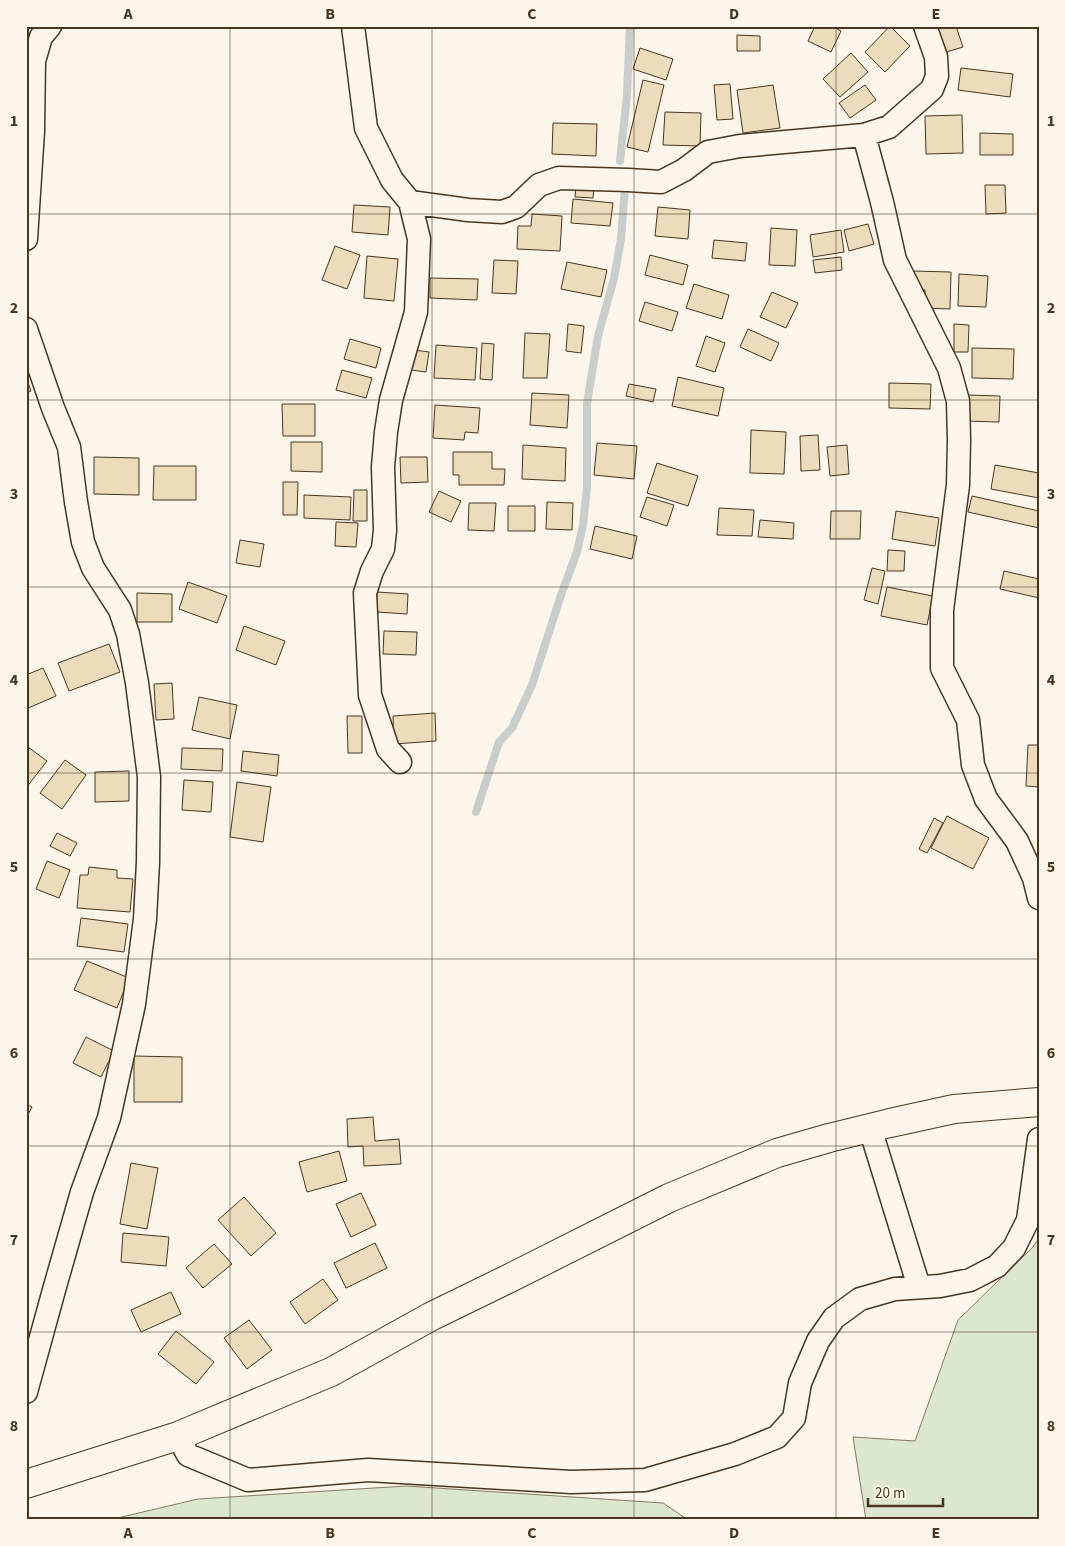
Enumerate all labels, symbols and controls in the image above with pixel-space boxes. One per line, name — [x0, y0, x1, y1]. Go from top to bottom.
text: A — [122, 3, 133, 25]
text: B — [325, 3, 335, 25]
text: C — [527, 3, 537, 25]
text: D — [729, 3, 739, 25]
text: E — [932, 3, 940, 25]
text: 1 — [10, 110, 18, 132]
text: 1 — [1047, 110, 1055, 132]
text: 2 — [10, 297, 18, 319]
text: 2 — [1047, 297, 1055, 319]
text: 3 — [10, 483, 18, 505]
text: 3 — [1047, 483, 1055, 505]
text: 4 — [10, 669, 19, 691]
text: 4 — [1047, 669, 1056, 691]
text: 5 — [10, 856, 18, 878]
text: 5 — [1047, 856, 1055, 878]
text: 6 — [10, 1042, 18, 1064]
text: 6 — [1047, 1042, 1055, 1064]
text: 7 — [10, 1229, 18, 1251]
text: 7 — [1047, 1229, 1055, 1251]
text: 8 — [10, 1415, 18, 1437]
text: 8 — [1047, 1415, 1055, 1437]
scale bar — [868, 1476, 942, 1508]
text: 20 m — [875, 1483, 905, 1504]
text: A — [122, 1522, 133, 1544]
text: B — [325, 1522, 335, 1544]
text: C — [527, 1522, 537, 1544]
text: D — [729, 1522, 739, 1544]
text: E — [932, 1522, 940, 1544]

